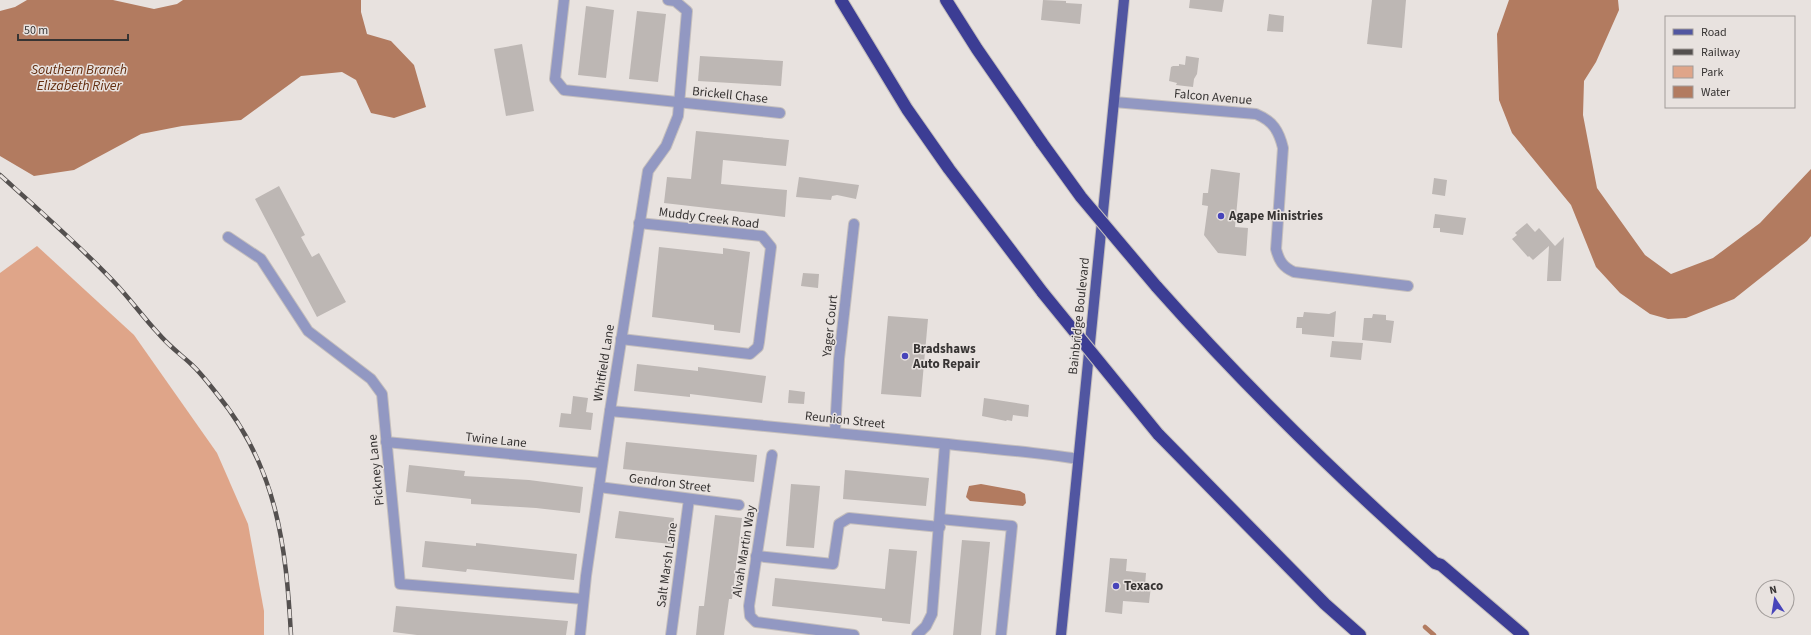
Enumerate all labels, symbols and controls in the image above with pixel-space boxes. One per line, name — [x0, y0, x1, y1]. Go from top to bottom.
scale bar — [18, 16, 128, 42]
legend — [1665, 16, 1795, 108]
text: 50 m — [24, 22, 48, 39]
text: Road — [1701, 24, 1727, 41]
text: Railway — [1701, 44, 1740, 61]
water label: Southern Branch Elizabeth River — [31, 60, 127, 96]
text: Park — [1701, 64, 1723, 81]
street label: Brickell Chase — [691, 82, 769, 108]
text: Water — [1701, 84, 1731, 101]
street label: Falcon Avenue — [1173, 85, 1253, 109]
street label: Muddy Creek Road — [658, 203, 760, 233]
place label: Agape Ministries — [1228, 207, 1323, 225]
marker: Agape Ministries — [1216, 211, 1226, 221]
street label: Bainbridge Boulevard — [1064, 257, 1094, 375]
street label: Yager Court — [818, 294, 842, 359]
street label: Whitfield Lane — [589, 323, 619, 403]
place label: Bradshaws Auto Repair — [912, 340, 981, 373]
marker: Bradshaws Auto Repair — [900, 351, 910, 361]
street label: Reunion Street — [804, 407, 887, 433]
street label: Twine Lane — [464, 428, 528, 452]
street label: Pickney Lane — [363, 433, 389, 507]
street label: Gendron Street — [628, 469, 713, 497]
street label: Alvah Martin Way — [728, 504, 760, 598]
street label: Salt Marsh Lane — [652, 521, 682, 609]
place label: Texaco — [1124, 577, 1163, 595]
north arrow — [1755, 579, 1795, 619]
marker: Texaco — [1111, 581, 1121, 591]
text: N — [1768, 582, 1778, 598]

